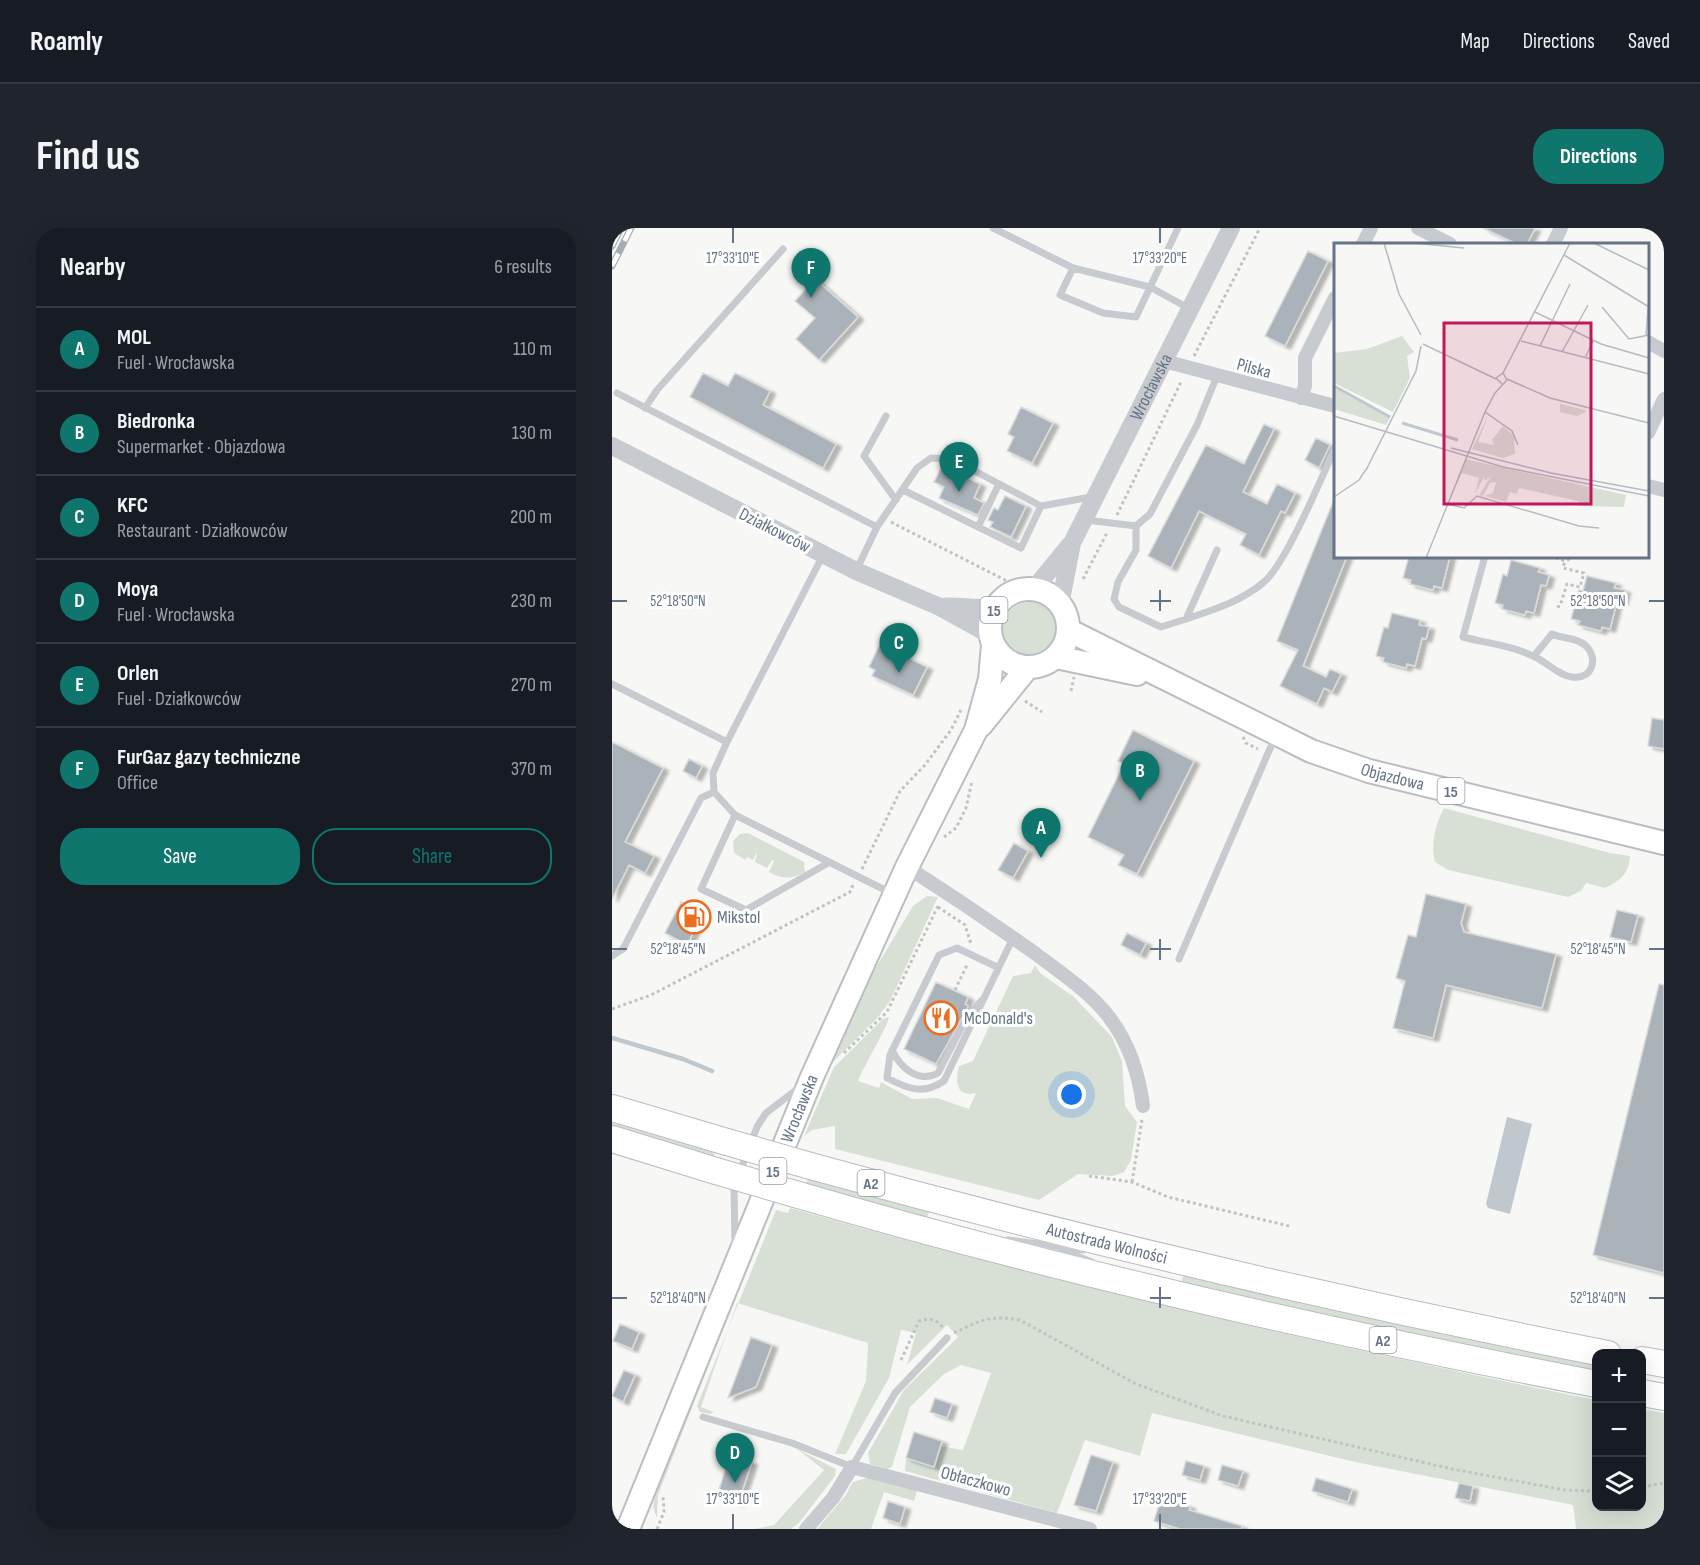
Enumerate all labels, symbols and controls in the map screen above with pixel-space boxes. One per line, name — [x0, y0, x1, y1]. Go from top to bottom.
text: Roamly — [30, 25, 103, 58]
text: Map — [1460, 29, 1490, 54]
text: Directions — [1523, 29, 1595, 54]
text: Saved — [1628, 29, 1670, 54]
button: Directions — [1533, 129, 1664, 184]
text: Find us — [36, 131, 140, 182]
inset map — [1334, 243, 1649, 558]
pin: F — [792, 248, 830, 298]
text: 17°33'10"E — [706, 249, 760, 268]
text: 17°33'20"E — [1133, 249, 1187, 268]
text: Nearby — [60, 252, 126, 283]
text: 6 results — [494, 255, 552, 279]
text: MOL — [117, 324, 151, 351]
text: A — [75, 337, 84, 361]
text: 110 m — [513, 337, 552, 361]
street label: Wrocławska — [1126, 350, 1177, 424]
text: Fuel · Wrocławska — [117, 351, 235, 375]
street label: Pilska — [1234, 354, 1273, 383]
text: Biedronka — [117, 408, 195, 435]
text: B — [75, 421, 84, 445]
text: 130 m — [512, 421, 552, 445]
text: Supermarket · Objazdowa — [117, 435, 286, 459]
pin: E — [940, 442, 978, 492]
text: KFC — [117, 492, 148, 519]
street label: Działkowców — [735, 503, 814, 557]
text: C — [74, 505, 85, 529]
text: 200 m — [510, 505, 552, 529]
text: Restaurant · Działkowców — [117, 519, 288, 543]
text: Moya — [117, 576, 158, 603]
text: D — [74, 589, 85, 613]
text: 230 m — [510, 589, 552, 613]
text: 52°18'50"N — [650, 592, 706, 611]
text: 52°18'50"N — [1570, 592, 1626, 611]
road number: 15 — [980, 597, 1007, 623]
text: Fuel · Wrocławska — [117, 603, 235, 627]
pin: C — [880, 624, 918, 673]
text: Orlen — [117, 660, 159, 687]
text: E — [75, 673, 84, 697]
text: 270 m — [511, 673, 552, 697]
text: Fuel · Działkowców — [117, 687, 241, 711]
text: FurGaz gazy techniczne — [117, 744, 301, 771]
pin: B — [1120, 752, 1160, 801]
text: F — [75, 757, 84, 781]
text: 370 m — [511, 757, 552, 781]
street label: Objazdowa — [1358, 759, 1426, 795]
text: Office — [117, 771, 158, 795]
road number: 15 — [1438, 778, 1464, 804]
pin: A — [1022, 808, 1060, 858]
button: Save — [60, 828, 300, 885]
button: Share — [312, 828, 552, 885]
fuel station icon: Mikstol — [676, 899, 712, 935]
place label: Mikstol — [717, 907, 760, 928]
text: 52°18'45"N — [650, 940, 706, 959]
text: 52°18'45"N — [1570, 940, 1626, 959]
restaurant icon: McDonald's — [923, 1000, 959, 1036]
place label: McDonald's — [964, 1008, 1033, 1029]
street label: Wrocławska — [776, 1071, 823, 1146]
your location — [1057, 1080, 1086, 1109]
road number: 15 — [760, 1158, 786, 1184]
road number: A2 — [858, 1170, 884, 1196]
street label: Autostrada Wolności — [1043, 1218, 1169, 1269]
text: 52°18'40"N — [650, 1289, 706, 1308]
text: 52°18'40"N — [1570, 1289, 1626, 1308]
road number: A2 — [1370, 1327, 1396, 1353]
map controls — [1592, 1349, 1646, 1511]
button: + — [1592, 1349, 1646, 1403]
button: − — [1592, 1403, 1646, 1457]
pin: D — [716, 1434, 754, 1483]
button: layers — [1592, 1457, 1646, 1511]
street label: Obłaczkowo — [939, 1462, 1013, 1501]
text: 17°33'10"E — [706, 1490, 760, 1509]
text: 17°33'20"E — [1133, 1490, 1187, 1509]

